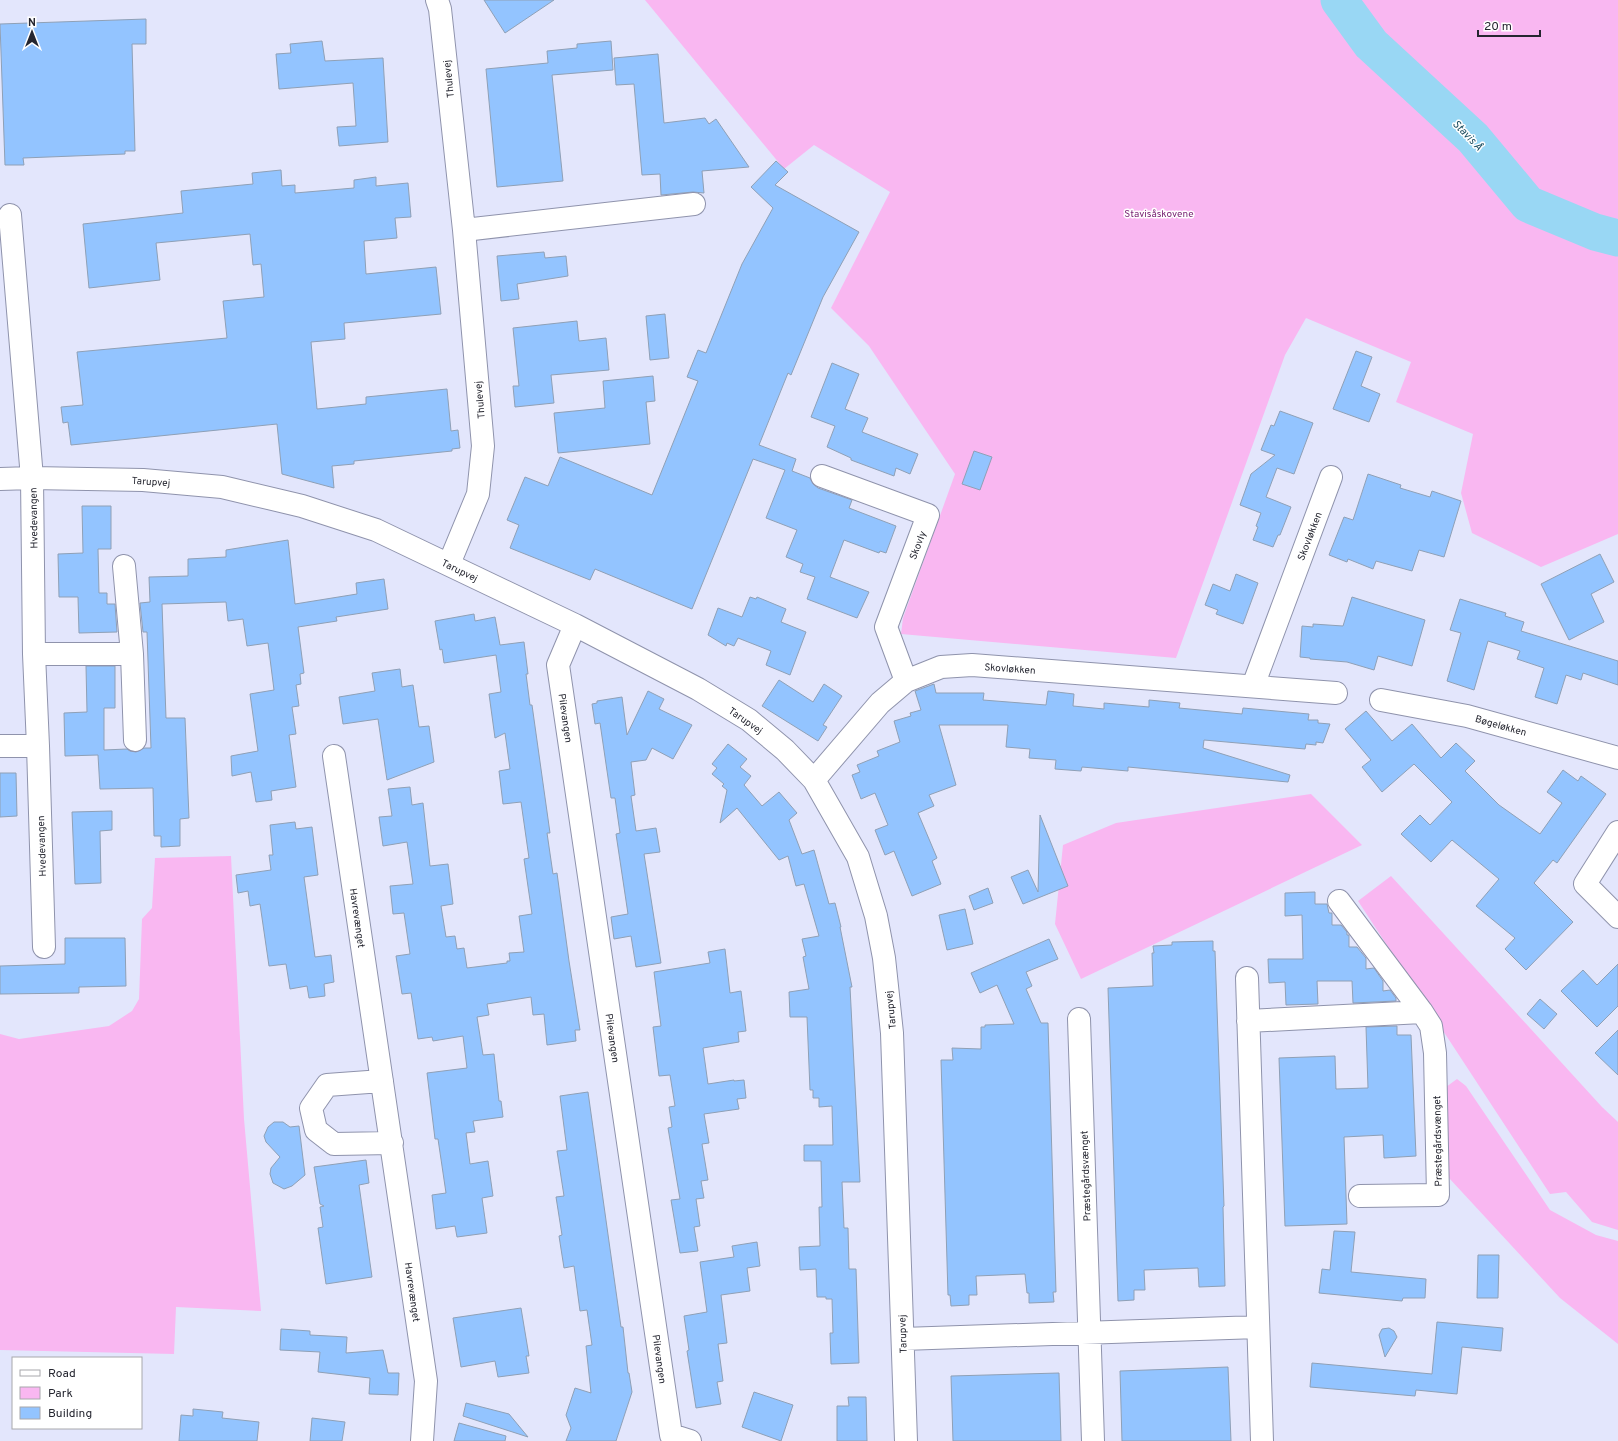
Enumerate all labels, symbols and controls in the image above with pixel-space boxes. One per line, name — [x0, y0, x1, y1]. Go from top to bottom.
north arrow — [12, 12, 52, 52]
scale bar — [1478, 12, 1540, 38]
text: N — [28, 16, 36, 30]
text: 20 m — [1484, 19, 1512, 35]
street label: Thulevej — [441, 59, 458, 98]
water label: Stavis Å — [1449, 117, 1485, 154]
park label: Stavisåskovene — [1124, 208, 1194, 221]
street label: Thulevej — [472, 380, 489, 419]
street label: Tarupvej — [131, 475, 171, 490]
street label: Hvedevangen — [27, 487, 42, 549]
street label: Skovløkken — [1295, 510, 1326, 563]
street label: Skovly — [907, 529, 930, 562]
street label: Tarupvej — [439, 557, 480, 586]
street label: Skovløkken — [984, 661, 1036, 678]
street label: Pilevangen — [555, 693, 574, 744]
street label: Tarupvej — [726, 705, 765, 738]
street label: Bøgeløkken — [1473, 713, 1528, 740]
street label: Hvedevangen — [35, 815, 50, 877]
street label: Havrevænget — [346, 888, 367, 949]
street label: Tarupvej — [883, 990, 900, 1030]
street label: Pilevangen — [602, 1013, 621, 1064]
street label: Præstegårdsvænget — [1431, 1095, 1446, 1187]
street label: Præstegårdsvænget — [1078, 1130, 1095, 1222]
street label: Havrevænget — [401, 1262, 422, 1323]
street label: Tarupvej — [896, 1314, 911, 1353]
street label: Pilevangen — [649, 1334, 668, 1385]
legend — [12, 1357, 142, 1429]
text: Road — [48, 1366, 76, 1382]
text: Park — [48, 1386, 73, 1402]
text: Building — [48, 1406, 92, 1422]

